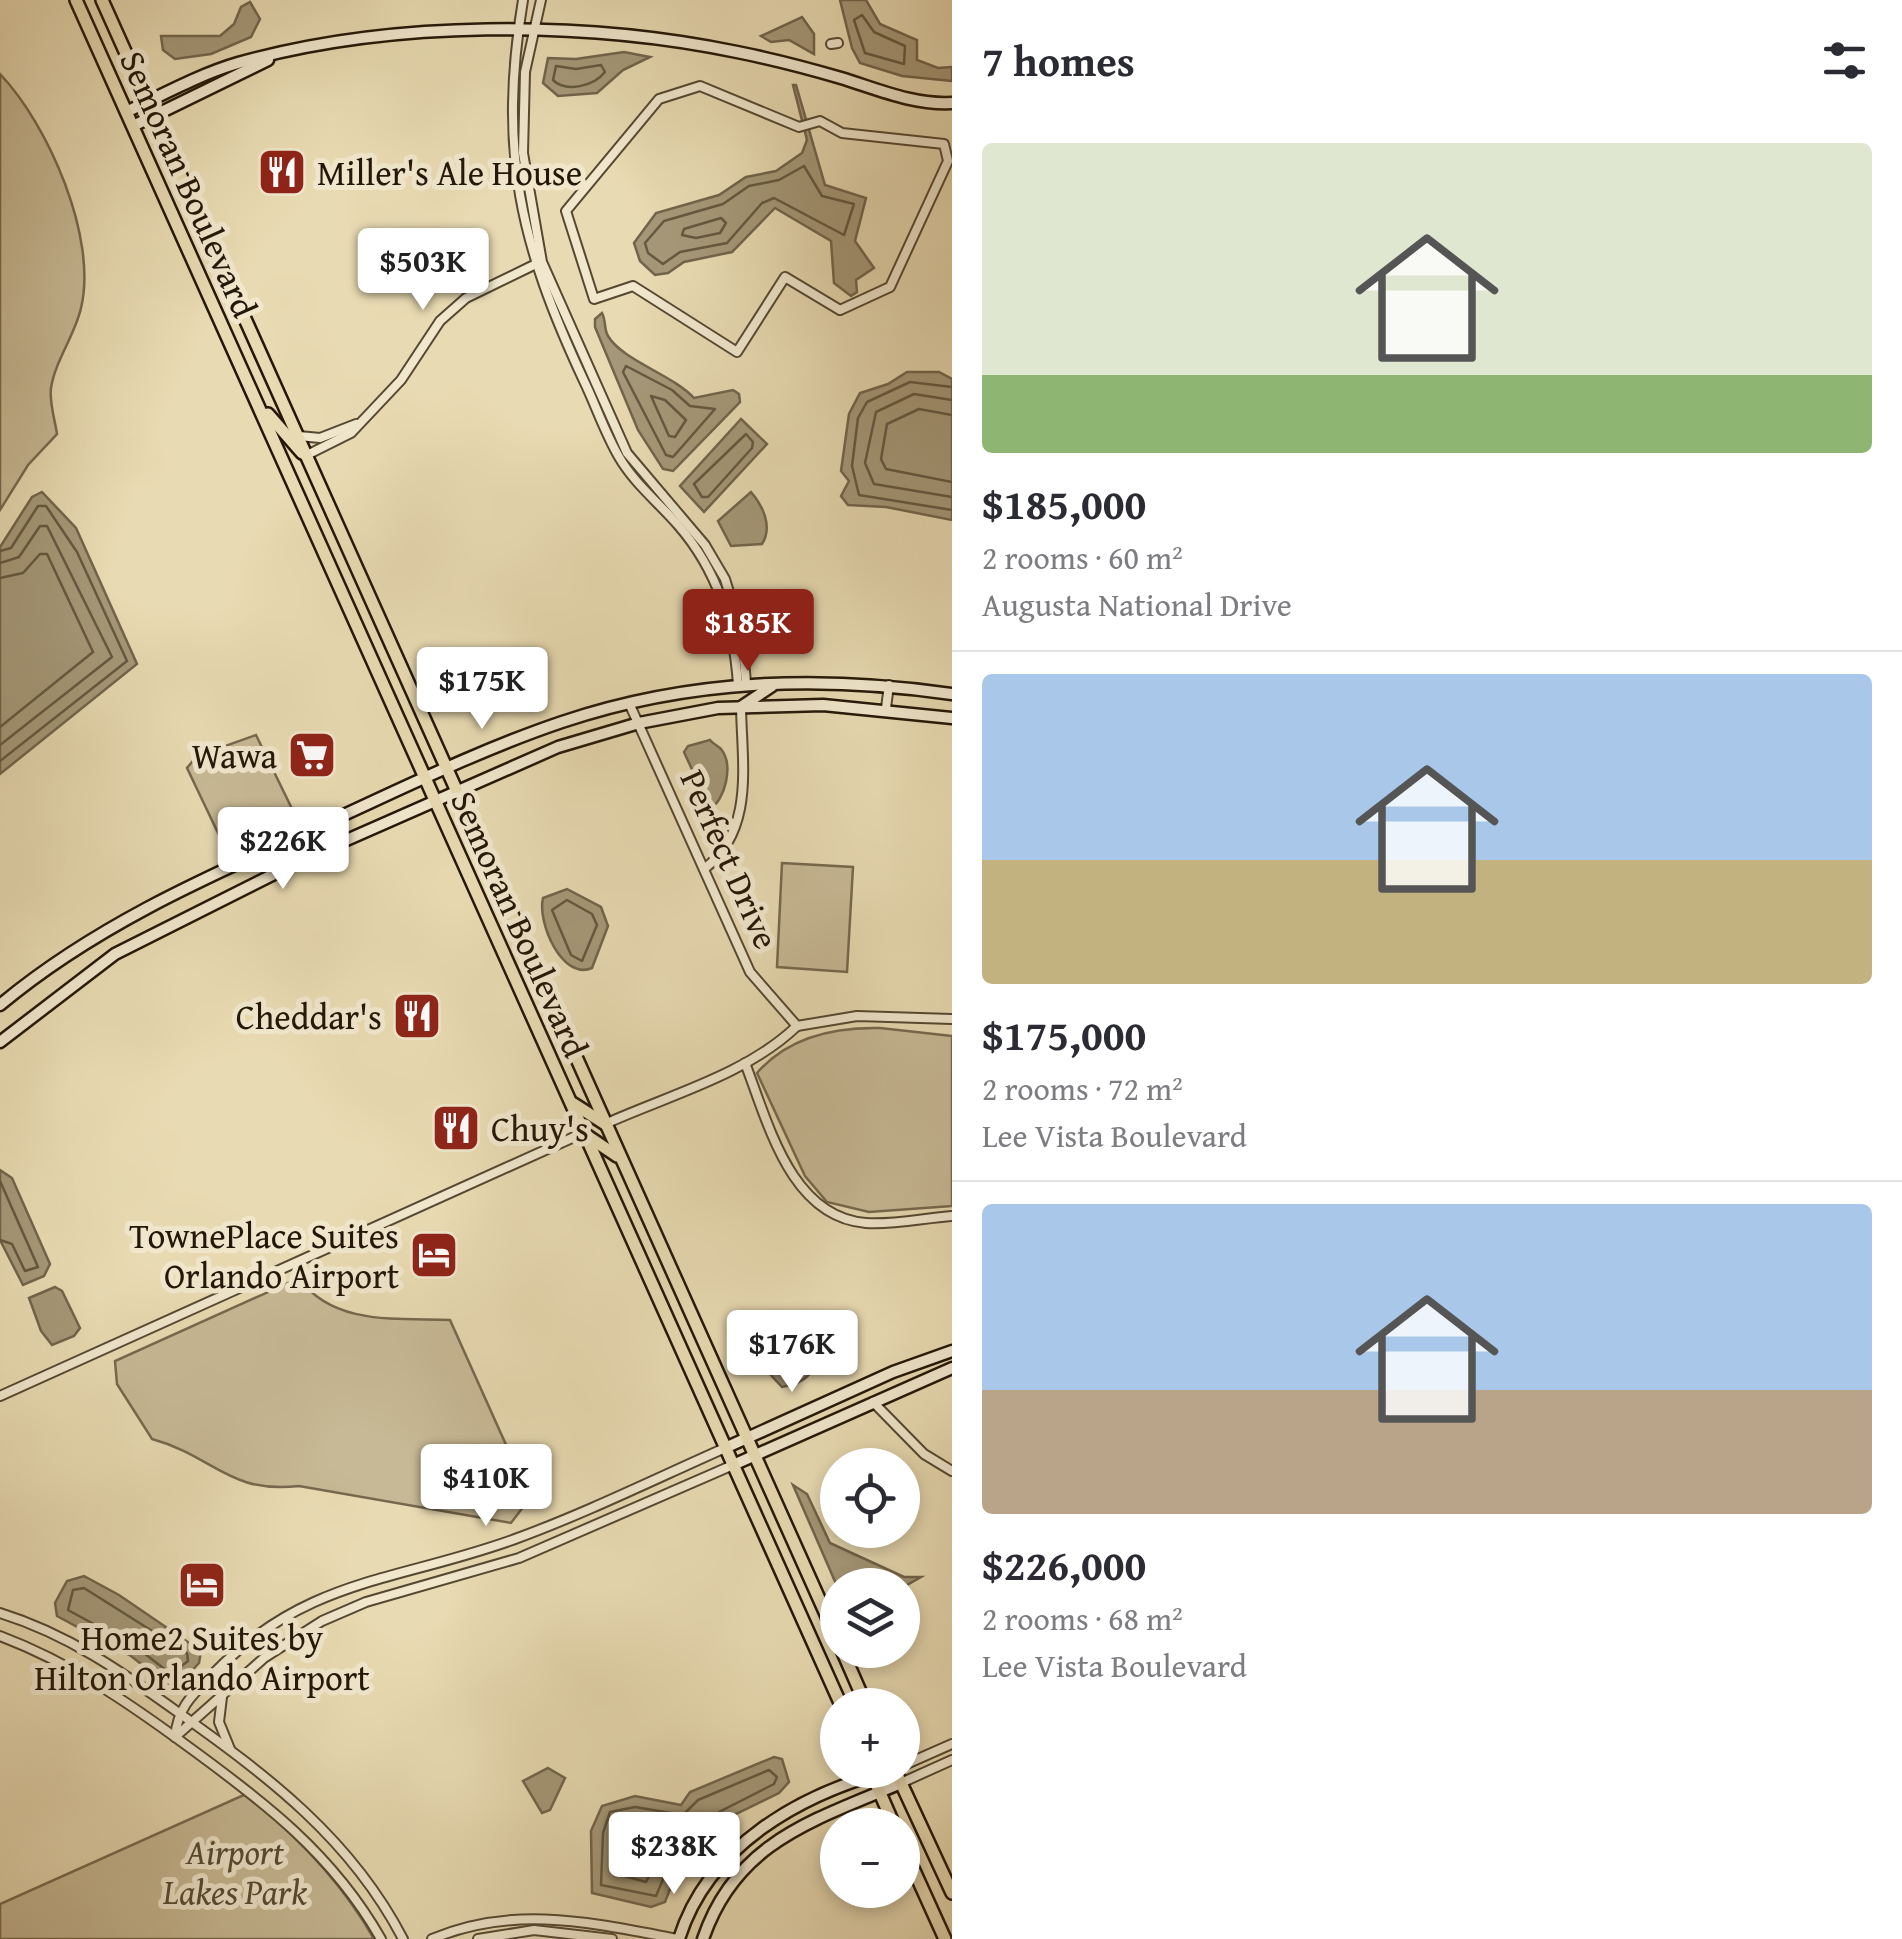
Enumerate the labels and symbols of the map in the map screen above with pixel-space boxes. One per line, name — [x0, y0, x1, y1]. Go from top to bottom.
street label: Semoran Boulevard — [107, 43, 271, 326]
restaurant icon: Miller's Ale House — [256, 146, 308, 198]
place label: Miller's Ale House — [317, 147, 582, 198]
pin: $503K — [353, 228, 493, 313]
pin: $185K — [678, 589, 818, 674]
pin: $175K — [412, 647, 552, 732]
supermarket icon: Wawa — [286, 729, 338, 781]
place label: Wawa — [192, 730, 277, 781]
street label: Perfect Drive — [668, 761, 792, 957]
street label: Semoran Boulevard — [438, 783, 602, 1066]
pin: $226K — [213, 807, 353, 892]
restaurant icon: Cheddar's — [391, 990, 443, 1042]
place label: Cheddar's — [236, 991, 382, 1042]
restaurant icon: Chuy's — [430, 1102, 482, 1154]
place label: Chuy's — [491, 1103, 589, 1154]
place label: TownePlace Suites Orlando Airport — [129, 1210, 399, 1301]
hotel icon: TownePlace Suites Orlando Airport — [408, 1229, 460, 1281]
pin: $176K — [722, 1310, 862, 1395]
pin: $410K — [416, 1444, 556, 1529]
hotel icon: Home2 Suites by Hilton Orlando Airport — [176, 1559, 228, 1611]
place label: Home2 Suites by Hilton Orlando Airport — [34, 1612, 370, 1703]
pin: $238K — [604, 1812, 744, 1897]
park label: Airport Lakes Park — [162, 1826, 308, 1917]

